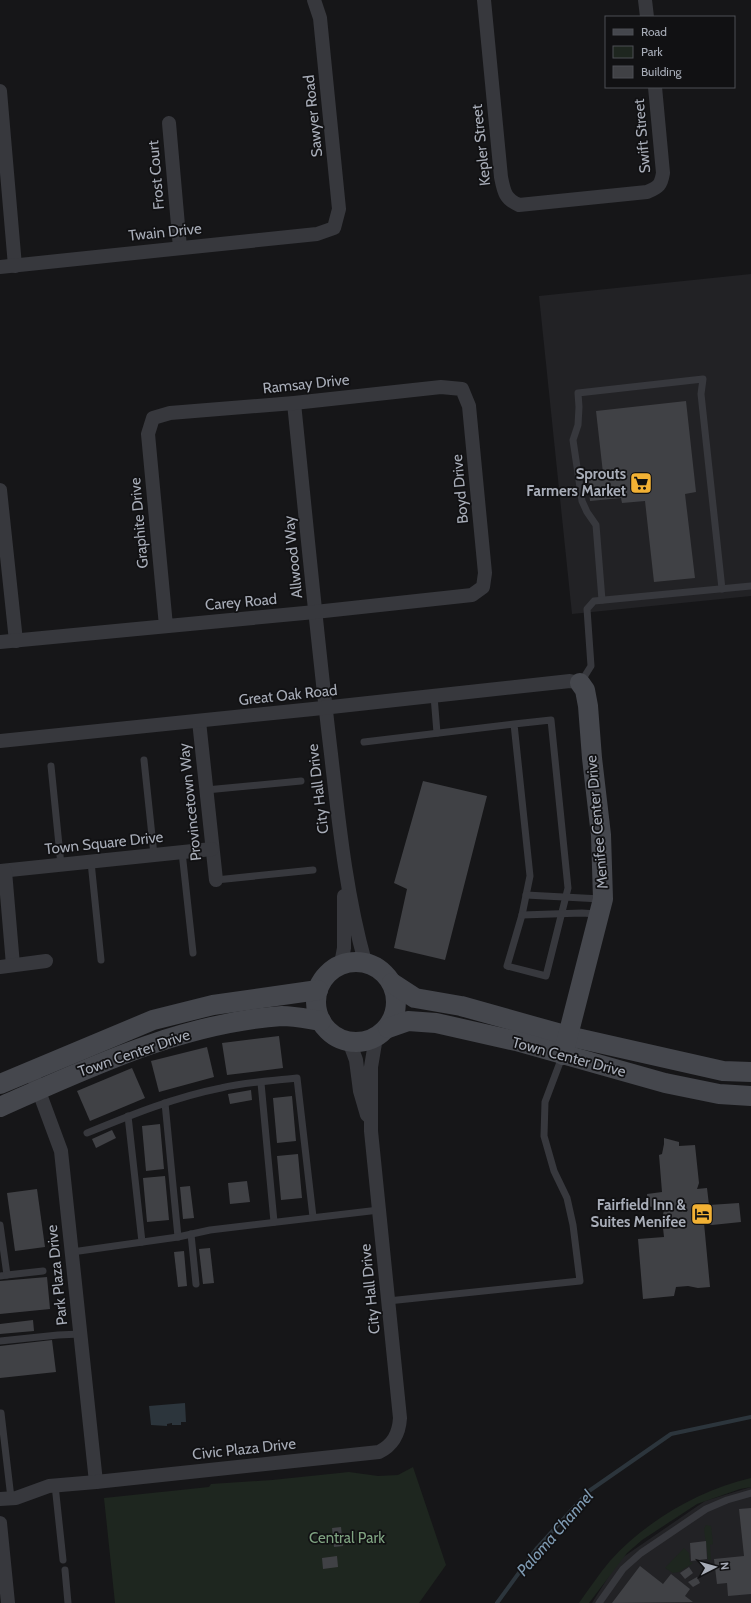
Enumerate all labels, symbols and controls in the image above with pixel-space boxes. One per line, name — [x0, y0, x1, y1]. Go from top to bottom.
legend — [605, 16, 735, 88]
text: Road — [641, 24, 667, 39]
text: Park — [641, 44, 663, 59]
text: Building — [641, 64, 683, 79]
street label: Sawyer Road — [300, 74, 326, 158]
street label: Swift Street — [630, 98, 654, 174]
street label: Kepler Street — [468, 103, 494, 187]
street label: Frost Court — [144, 140, 168, 210]
street label: Twain Drive — [128, 219, 203, 245]
street label: Ramsay Drive — [262, 370, 351, 397]
street label: Boyd Drive — [448, 453, 472, 525]
place label: Sprouts Farmers Market — [526, 465, 626, 500]
supermarket icon: Sprouts Farmers Market — [628, 470, 654, 496]
street label: Graphite Drive — [126, 476, 152, 569]
street label: Allwood Way — [280, 514, 306, 599]
street label: Carey Road — [204, 590, 278, 614]
street label: Great Oak Road — [238, 681, 338, 709]
street label: Provincetown Way — [175, 742, 205, 862]
street label: City Hall Drive — [304, 743, 332, 835]
street label: Menifee Center Drive — [582, 754, 612, 890]
street label: Town Square Drive — [44, 828, 164, 858]
street label: Town Center Drive — [76, 1025, 193, 1081]
street label: Town Center Drive — [510, 1033, 628, 1081]
place label: Fairfield Inn & Suites Menifee — [591, 1196, 687, 1231]
hotel icon: Fairfield Inn & Suites Menifee — [689, 1201, 715, 1227]
street label: Park Plaza Drive — [43, 1224, 71, 1326]
street label: City Hall Drive — [356, 1243, 384, 1335]
street label: Civic Plaza Drive — [191, 1435, 297, 1463]
water label: Paloma Channel — [513, 1486, 597, 1580]
park label: Central Park — [309, 1529, 385, 1547]
north arrow — [695, 1547, 735, 1587]
text: N — [718, 1561, 732, 1571]

